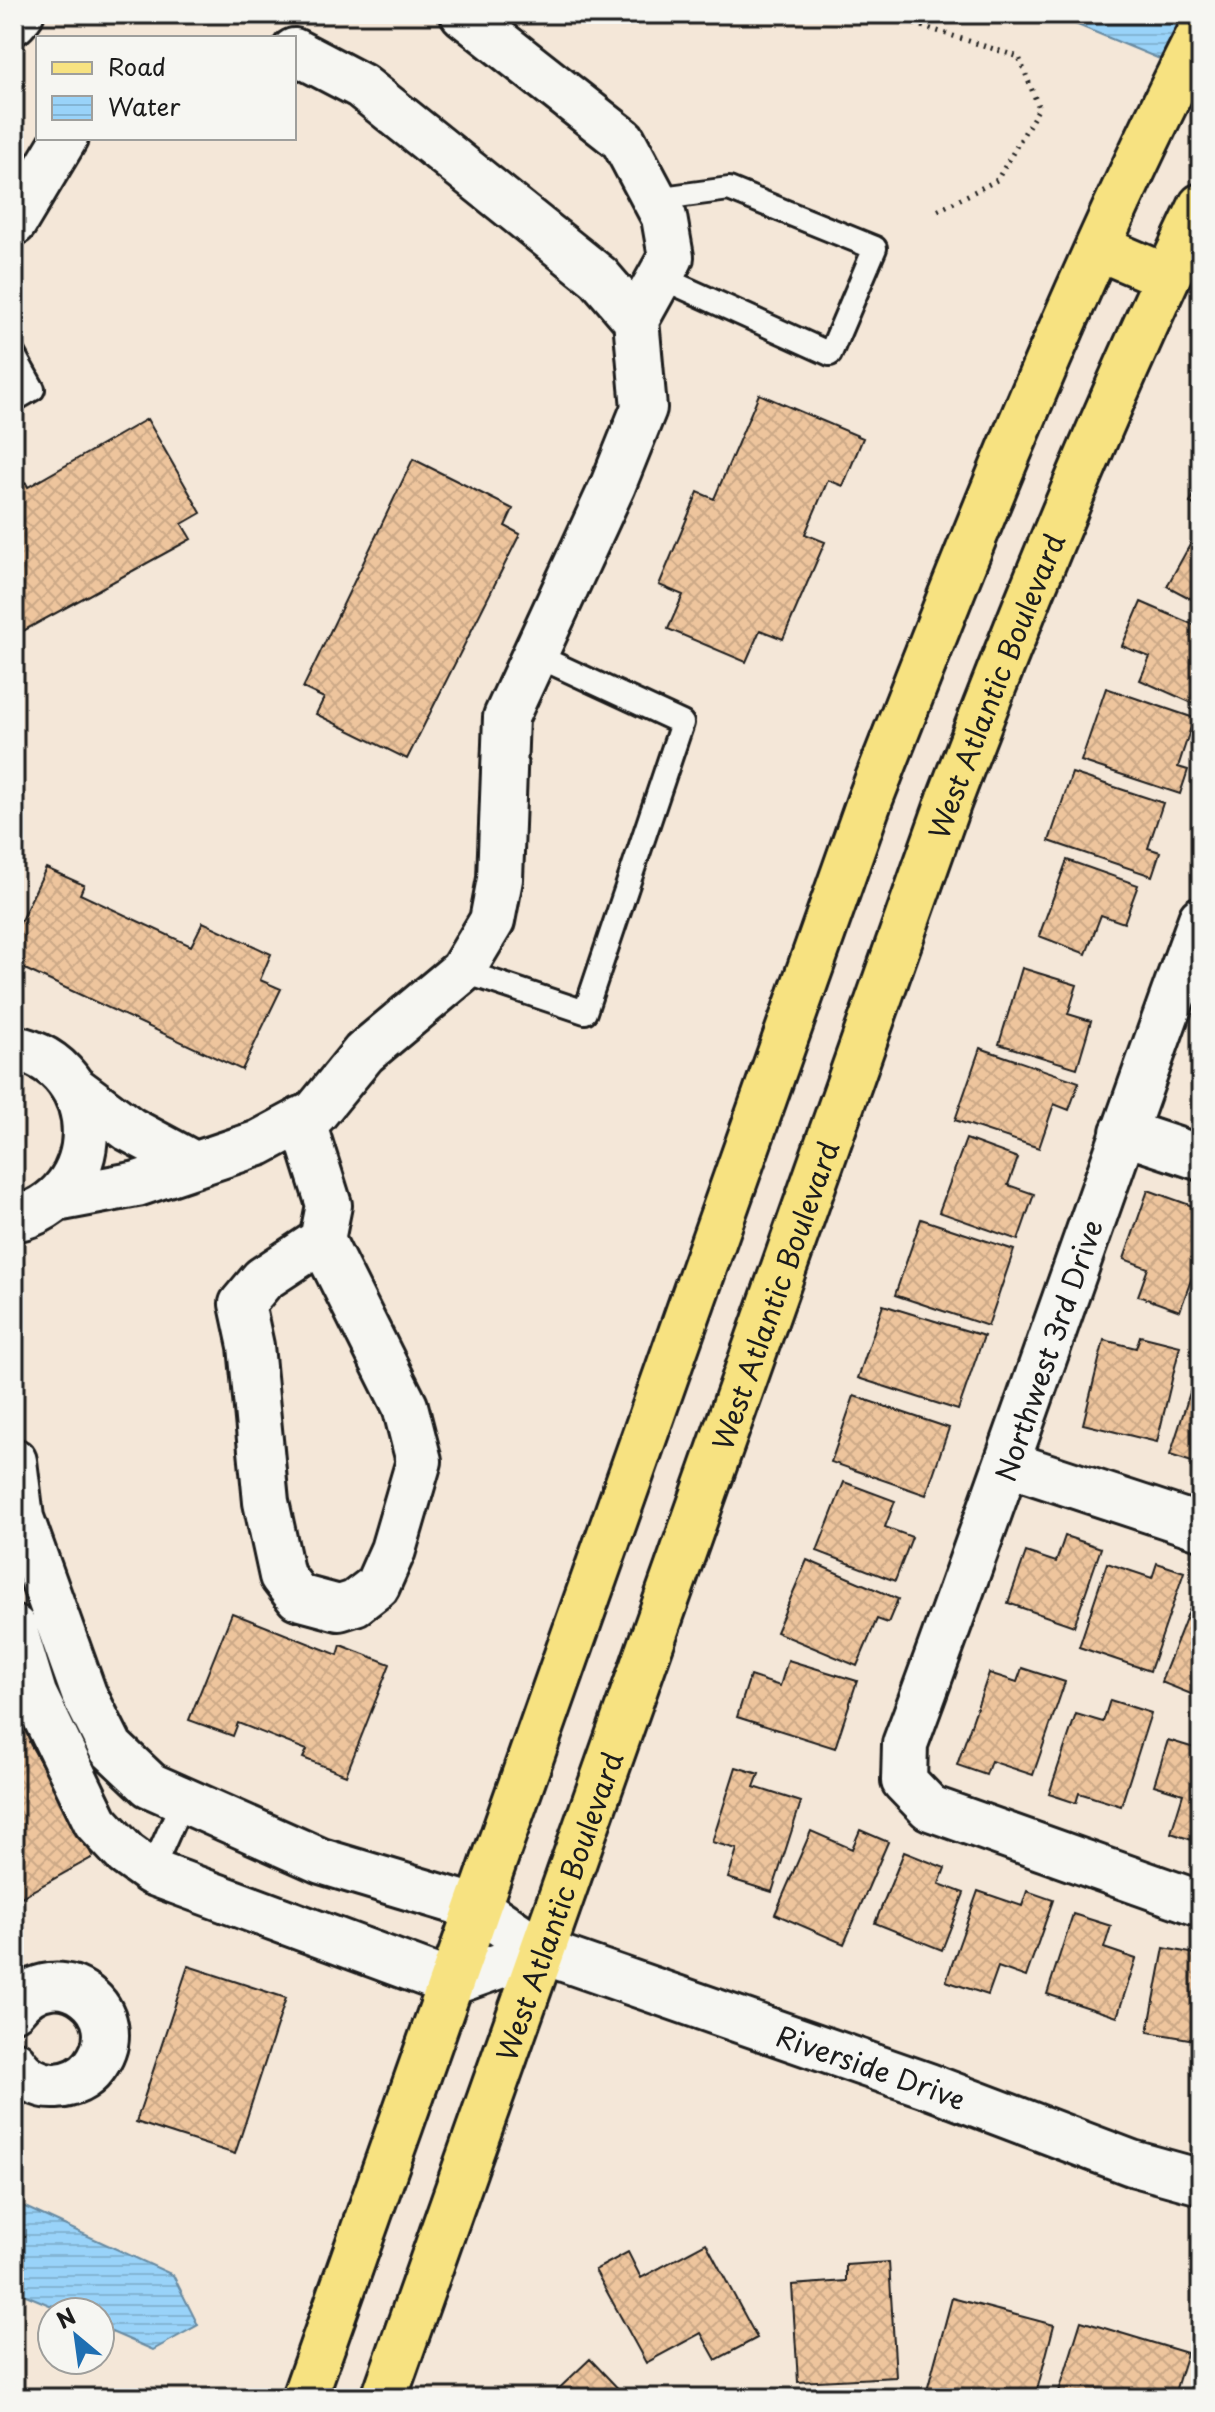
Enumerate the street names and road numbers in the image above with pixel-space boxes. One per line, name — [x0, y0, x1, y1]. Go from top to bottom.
street label: West Atlantic Boulevard — [916, 526, 1075, 845]
street label: West Atlantic Boulevard — [700, 1135, 849, 1455]
street label: Northwest 3rd Drive — [983, 1213, 1113, 1487]
street label: West Atlantic Boulevard — [484, 1745, 633, 2066]
street label: Riverside Drive — [771, 2013, 972, 2120]

